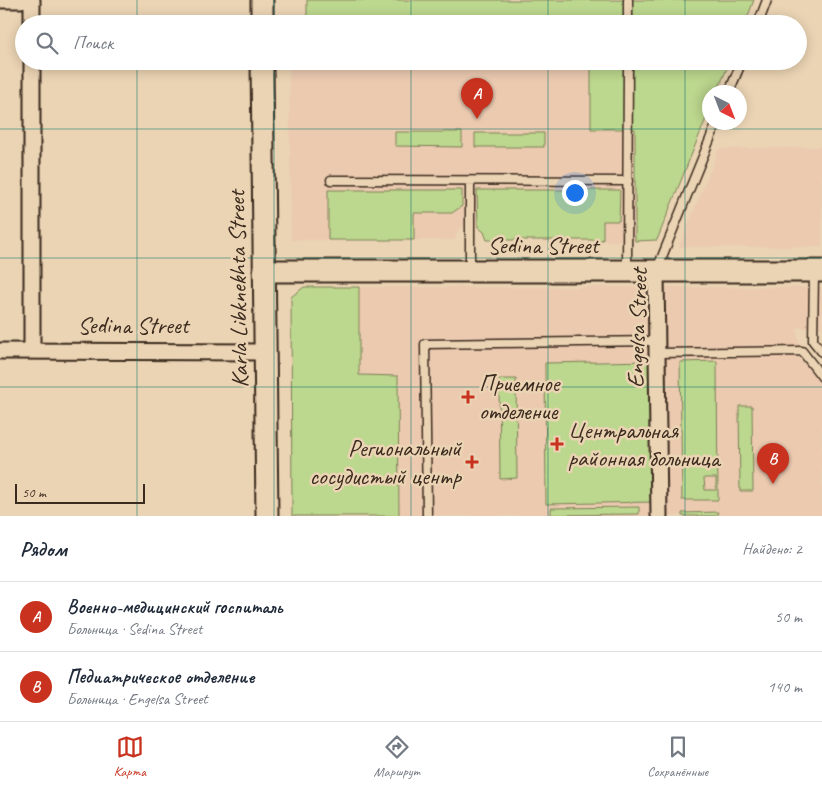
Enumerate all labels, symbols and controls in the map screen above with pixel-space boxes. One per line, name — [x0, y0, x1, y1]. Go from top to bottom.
search box — [15, 15, 807, 70]
icon: search — [33, 29, 61, 57]
text: Поиск — [73, 31, 113, 55]
pin: A — [461, 78, 493, 119]
north arrow — [702, 85, 747, 130]
your location — [562, 180, 588, 206]
street label: Karla Libknekhta Street — [221, 188, 255, 388]
street label: Sedina Street — [487, 230, 601, 260]
street label: Engelsa Street — [620, 266, 654, 388]
street label: Sedina Street — [77, 310, 191, 340]
place label: Приемное отделение — [479, 368, 561, 426]
marker: Приемное отделение — [461, 390, 475, 404]
place label: Центральная районная больница — [568, 415, 722, 473]
place label: Региональный сосудистый центр — [309, 433, 463, 491]
marker: Центральная районная больница — [550, 437, 564, 451]
pin: B — [757, 443, 789, 484]
marker: Региональный сосудистый центр — [465, 455, 479, 469]
scale bar — [15, 481, 145, 504]
text: 50 m — [22, 484, 46, 501]
text: Рядом — [20, 536, 67, 562]
text: Найдено: 2 — [742, 539, 802, 559]
text: Военно-медицинский госпиталь — [67, 595, 282, 619]
text: A — [32, 607, 40, 627]
text: 50 m — [775, 607, 802, 627]
text: Больница · Sedina Street — [67, 619, 202, 639]
text: Педиатрическое отделение — [67, 665, 254, 689]
text: B — [32, 677, 40, 697]
text: 140 m — [768, 677, 802, 697]
text: Больница · Engelsa Street — [67, 689, 208, 709]
tab: Карта — [114, 733, 146, 780]
tab: Маршрут — [374, 733, 420, 780]
tab: Сохранённые — [647, 733, 708, 780]

